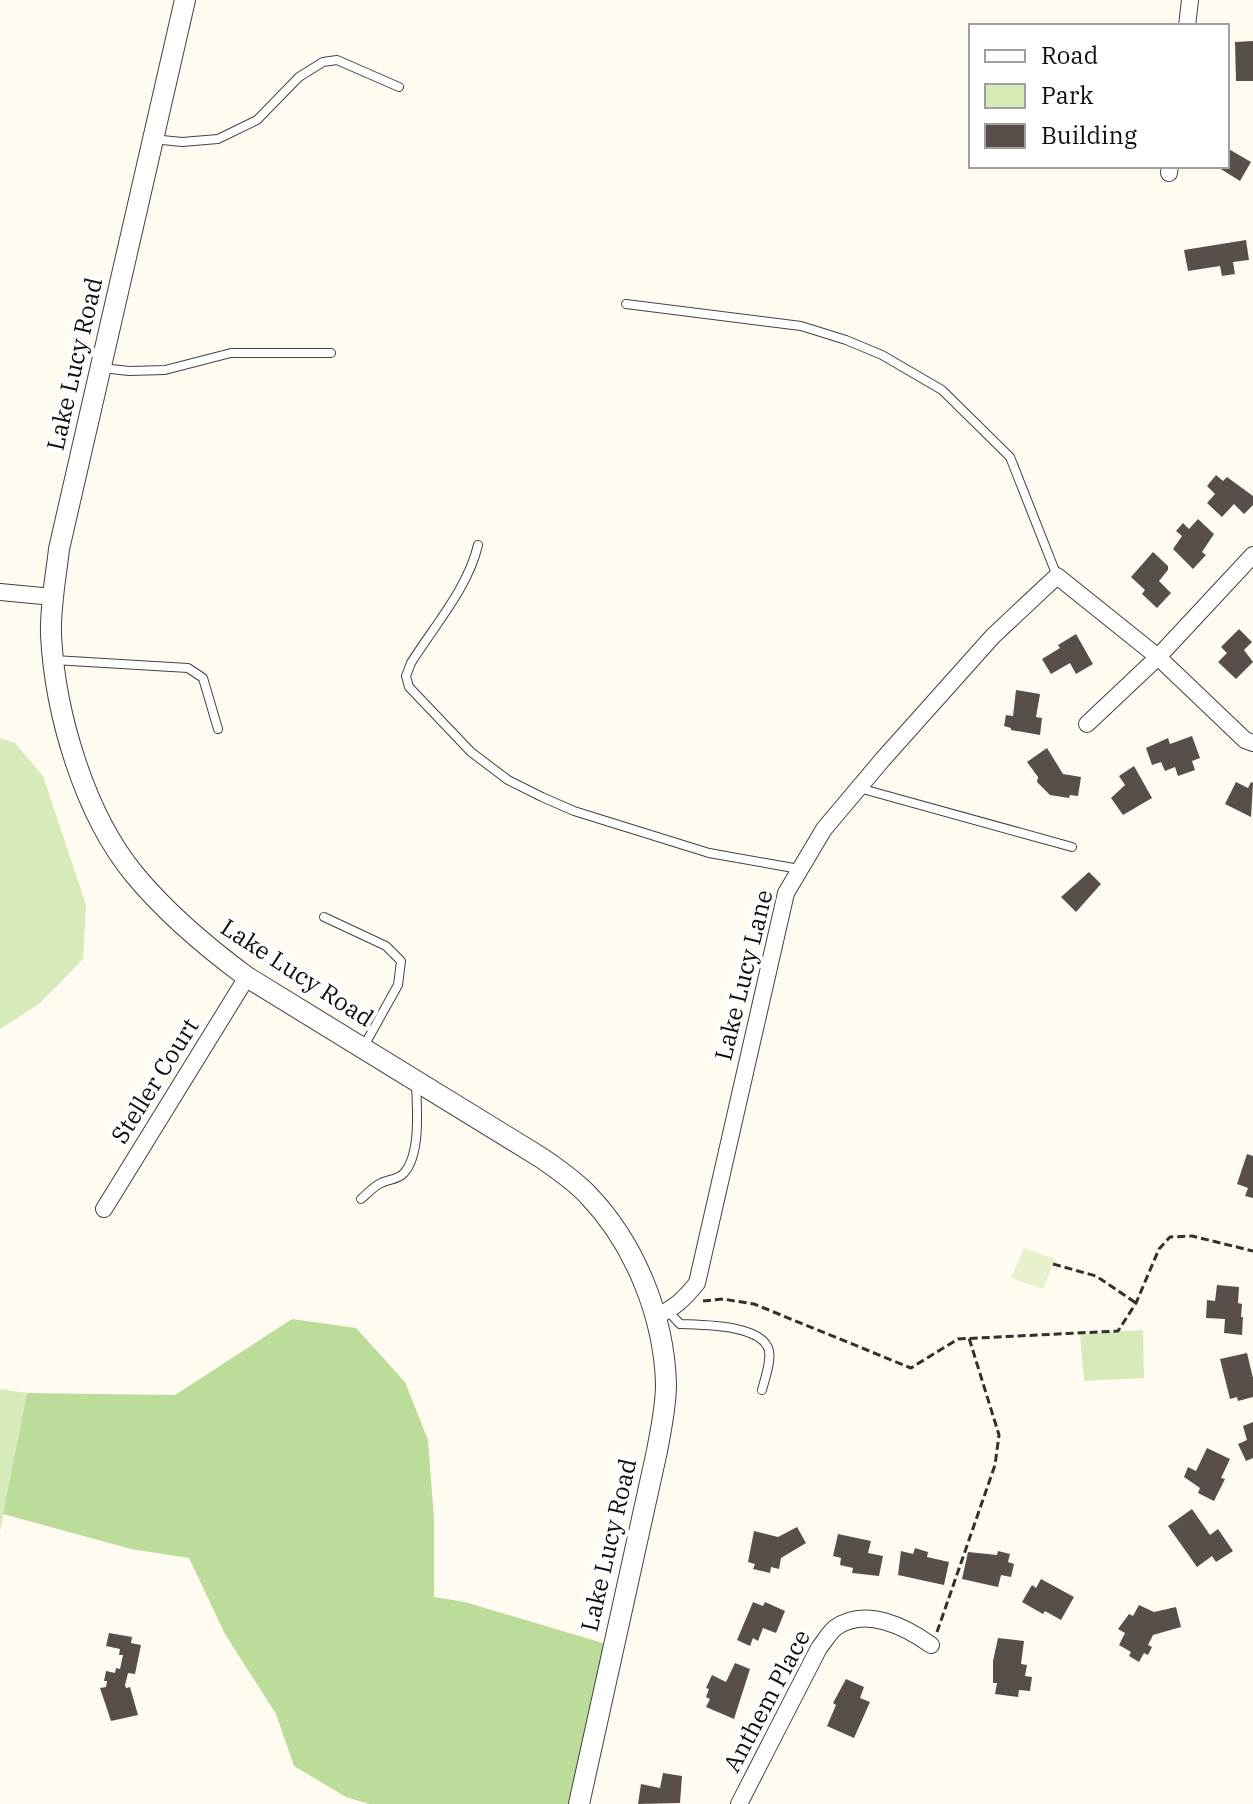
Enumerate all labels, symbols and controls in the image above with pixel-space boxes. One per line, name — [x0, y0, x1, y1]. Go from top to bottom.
legend — [969, 24, 1229, 168]
text: Road — [1041, 39, 1098, 71]
text: Park — [1041, 79, 1093, 111]
text: Building — [1041, 119, 1137, 151]
street label: Lake Lucy Road — [39, 274, 109, 453]
street label: Lake Lucy Lane — [706, 886, 780, 1063]
street label: Lake Lucy Road — [215, 911, 380, 1034]
street label: Steller Court — [103, 1012, 205, 1149]
street label: Lake Lucy Road — [573, 1455, 643, 1634]
street label: Anthem Place — [715, 1624, 817, 1777]

